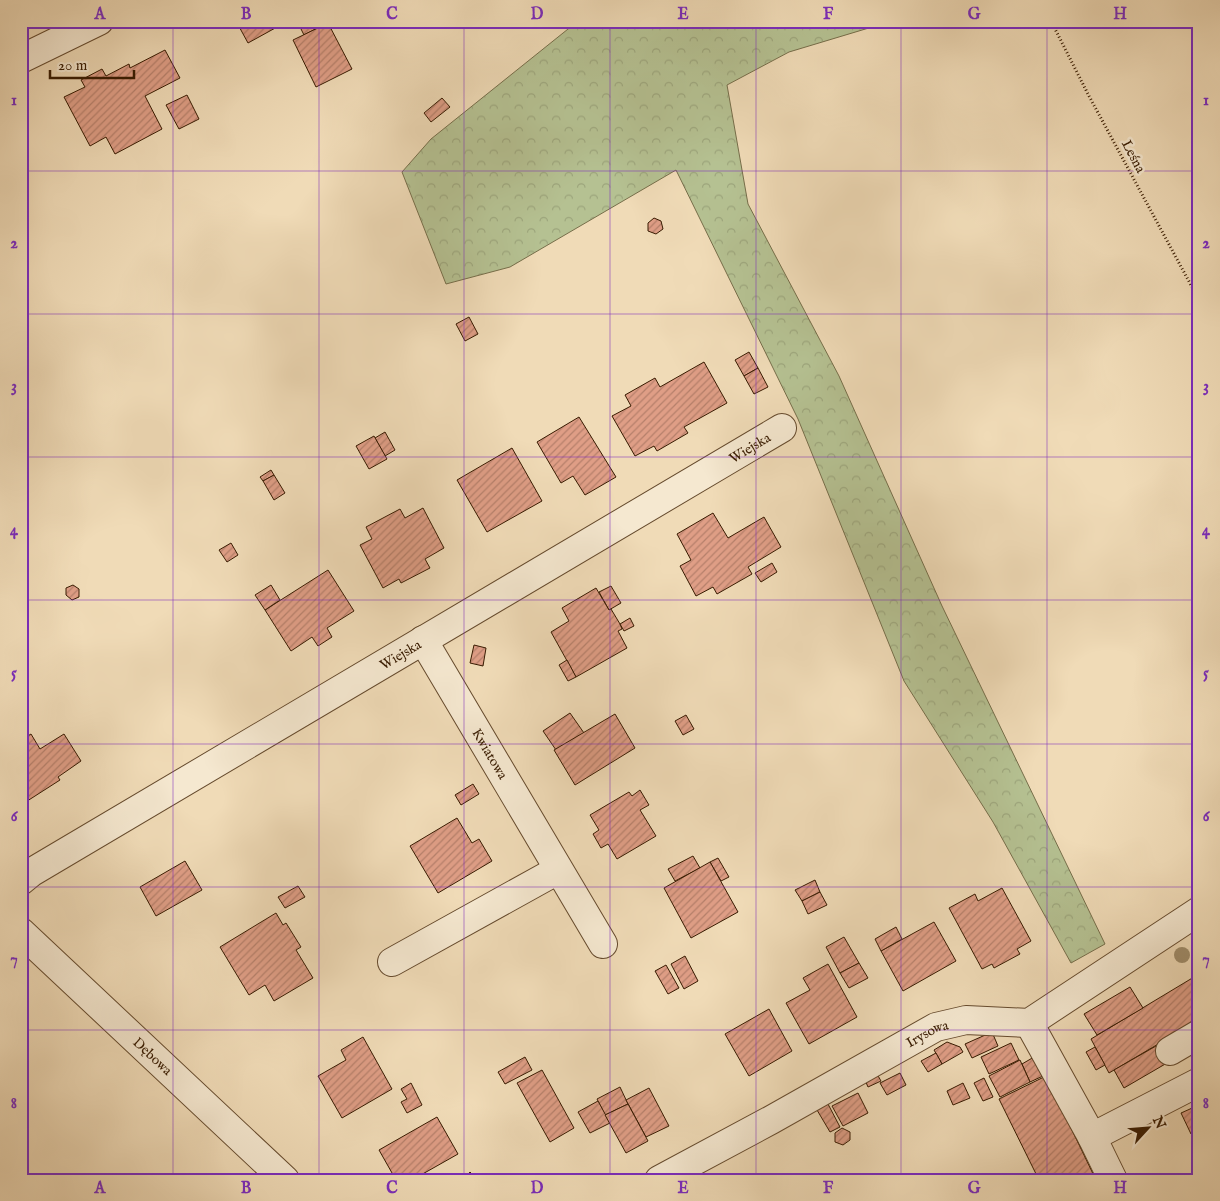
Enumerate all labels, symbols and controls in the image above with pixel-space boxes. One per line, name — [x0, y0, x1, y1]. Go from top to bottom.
text: A — [94, 5, 107, 25]
text: B — [241, 5, 252, 25]
text: C — [386, 5, 398, 25]
text: D — [531, 5, 544, 25]
text: E — [677, 5, 689, 25]
text: F — [823, 5, 834, 25]
text: G — [968, 5, 981, 25]
text: H — [1113, 5, 1127, 25]
scale bar — [50, 48, 134, 80]
text: 20 m — [58, 56, 88, 75]
text: 1 — [11, 91, 17, 111]
text: 1 — [1203, 91, 1209, 111]
street label: Leśna — [1117, 137, 1150, 177]
text: 2 — [10, 234, 18, 254]
text: 2 — [1202, 234, 1210, 254]
text: 3 — [11, 377, 17, 397]
text: 3 — [1203, 377, 1209, 397]
street label: Wiejska — [726, 428, 775, 468]
text: 4 — [10, 521, 19, 541]
text: 4 — [1202, 521, 1211, 541]
street label: Wiejska — [377, 635, 426, 674]
text: 5 — [11, 664, 17, 684]
text: 5 — [1203, 664, 1209, 684]
street label: Kwiatowa — [467, 725, 512, 784]
text: 6 — [11, 807, 19, 827]
text: 6 — [1203, 807, 1211, 827]
text: 7 — [10, 950, 18, 970]
text: 7 — [1202, 950, 1210, 970]
street label: Irysowa — [903, 1016, 951, 1052]
street label: Dębowa — [129, 1034, 177, 1080]
text: 8 — [11, 1094, 17, 1114]
text: 8 — [1203, 1094, 1209, 1114]
north arrow — [1122, 1104, 1172, 1154]
text: N — [1148, 1112, 1170, 1132]
text: A — [94, 1179, 107, 1199]
text: B — [241, 1179, 252, 1199]
text: C — [386, 1179, 398, 1199]
text: D — [531, 1179, 544, 1199]
text: E — [677, 1179, 689, 1199]
text: F — [823, 1179, 834, 1199]
text: G — [968, 1179, 981, 1199]
text: H — [1113, 1179, 1127, 1199]

